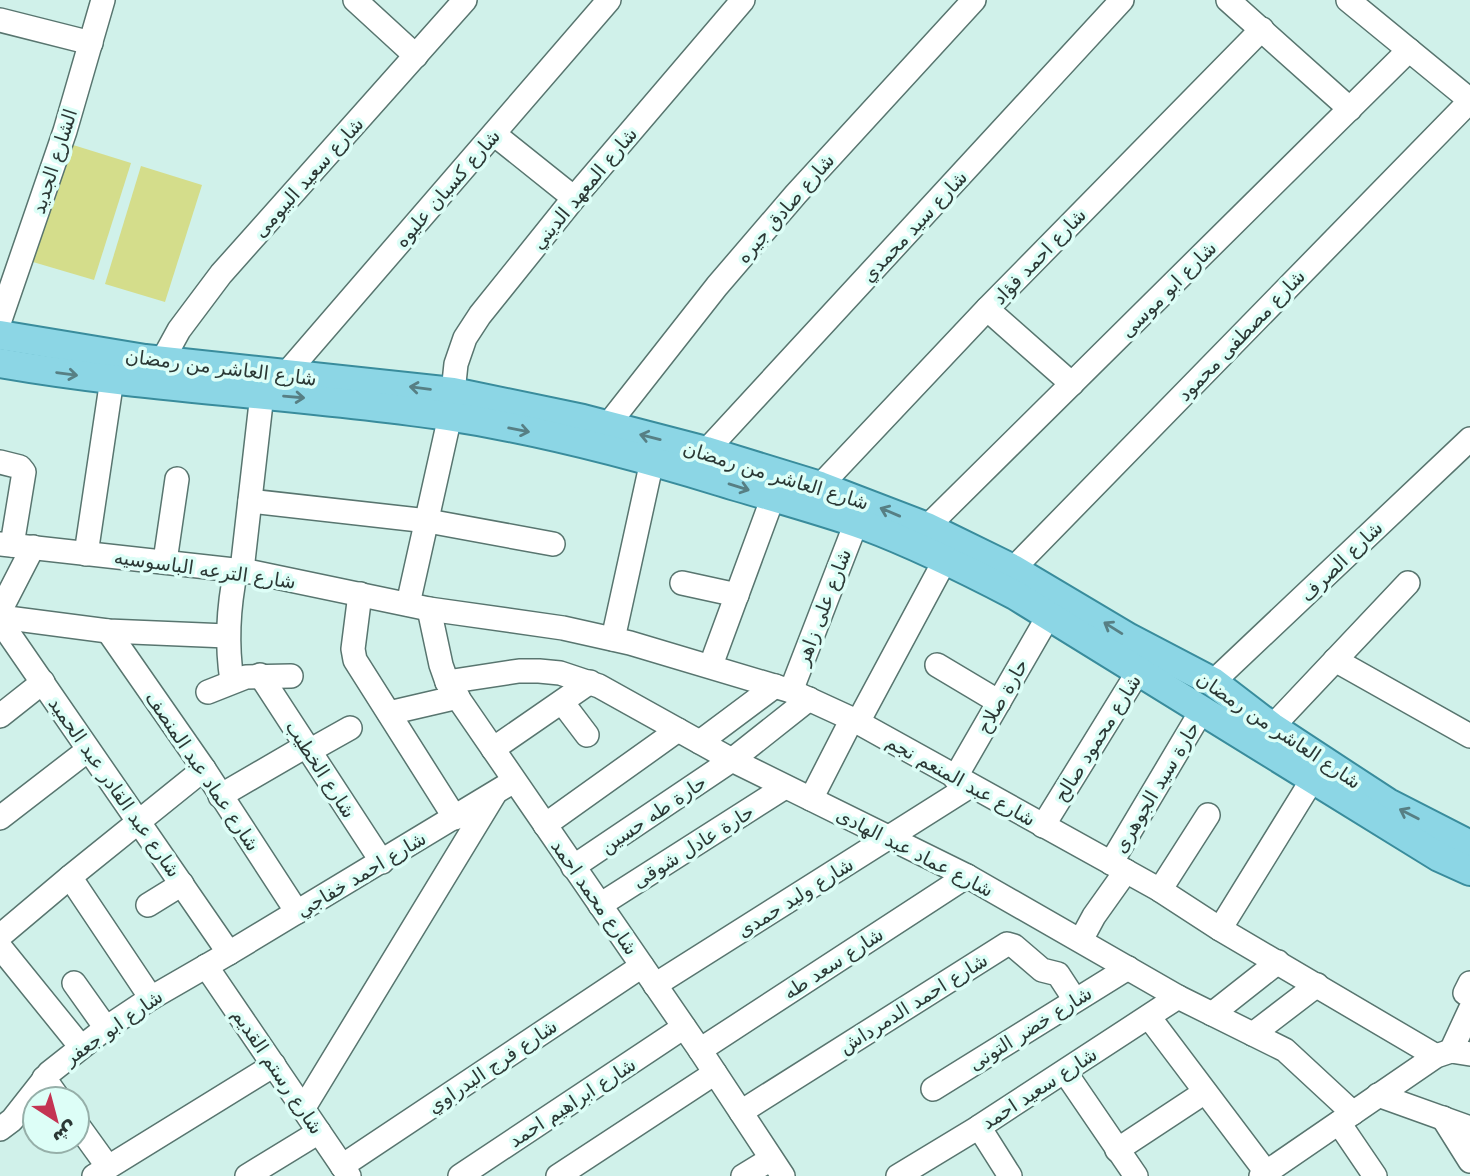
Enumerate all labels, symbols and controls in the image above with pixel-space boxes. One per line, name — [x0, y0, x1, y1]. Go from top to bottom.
street label: الشارع الجديد — [27, 106, 82, 217]
street label: شارع سعيد البيومى — [248, 113, 368, 242]
street label: شارع المعهد الديني — [527, 123, 642, 254]
street label: شارع كسبان عليوه — [390, 125, 505, 252]
street label: شارع صادق جيره — [732, 149, 839, 268]
street label: شارع سيد محمدي — [857, 166, 972, 287]
street label: شارع احمد فؤاد — [988, 203, 1091, 309]
street label: شارع ابو موسى — [1116, 237, 1221, 342]
street label: شارع مصطفى محمود — [1173, 265, 1310, 406]
street label: شارع العاشر من رمضان — [124, 344, 318, 391]
one-way arrow — [56, 367, 78, 380]
one-way arrow — [409, 382, 431, 395]
one-way arrow — [282, 391, 304, 404]
one-way arrow — [507, 424, 530, 438]
one-way arrow — [639, 430, 662, 443]
street label: شارع العاشر من رمضان — [680, 436, 871, 515]
one-way arrow — [727, 481, 749, 494]
one-way arrow — [880, 505, 902, 518]
street label: شارع الصرف — [1295, 516, 1387, 606]
street label: شارع الترعه الباسوسيه — [113, 545, 297, 594]
street label: شارع على زاهر — [790, 546, 856, 670]
one-way arrow — [1104, 621, 1124, 635]
street label: حارة صلاح — [972, 655, 1033, 738]
street label: شارع العاشر من رمضان — [1192, 667, 1365, 794]
street label: شارع محمود صالح — [1049, 670, 1146, 806]
street label: شارع عماد عبد المنصف — [141, 687, 265, 856]
street label: شارع عبد القادر عبد الحميد — [44, 693, 186, 882]
street label: شارع الخطيب — [281, 716, 361, 822]
street label: حارة سيد الجوهرى — [1108, 718, 1205, 857]
street label: شارع عبد المنعم نجم — [882, 730, 1039, 831]
street label: حارة طه حسين — [596, 771, 711, 858]
street label: حارة عادل شوقى — [628, 800, 758, 893]
street label: شارع عماد عبد الهادى — [833, 803, 997, 902]
one-way arrow — [1399, 807, 1420, 820]
street label: شارع احمد خفاجي — [292, 827, 430, 922]
street label: شارع محمد احمد — [546, 835, 643, 959]
street label: شارع وليد حمدى — [733, 853, 858, 942]
street label: شارع سعد طه — [779, 923, 888, 1004]
street label: شارع احمد الدمرداش — [835, 948, 992, 1058]
street label: شارع خضر التونى — [964, 981, 1096, 1075]
street label: شارع ابو جعفر — [58, 985, 167, 1071]
street label: شارع رستم القديم — [227, 1004, 328, 1138]
street label: شارع فرج البدراوي — [423, 1015, 561, 1118]
street label: شارع سعيد احمد — [977, 1043, 1101, 1134]
street label: شارع ابراهيم احمد — [504, 1053, 640, 1152]
north arrow — [21, 1085, 91, 1155]
text: ش — [48, 1116, 83, 1150]

